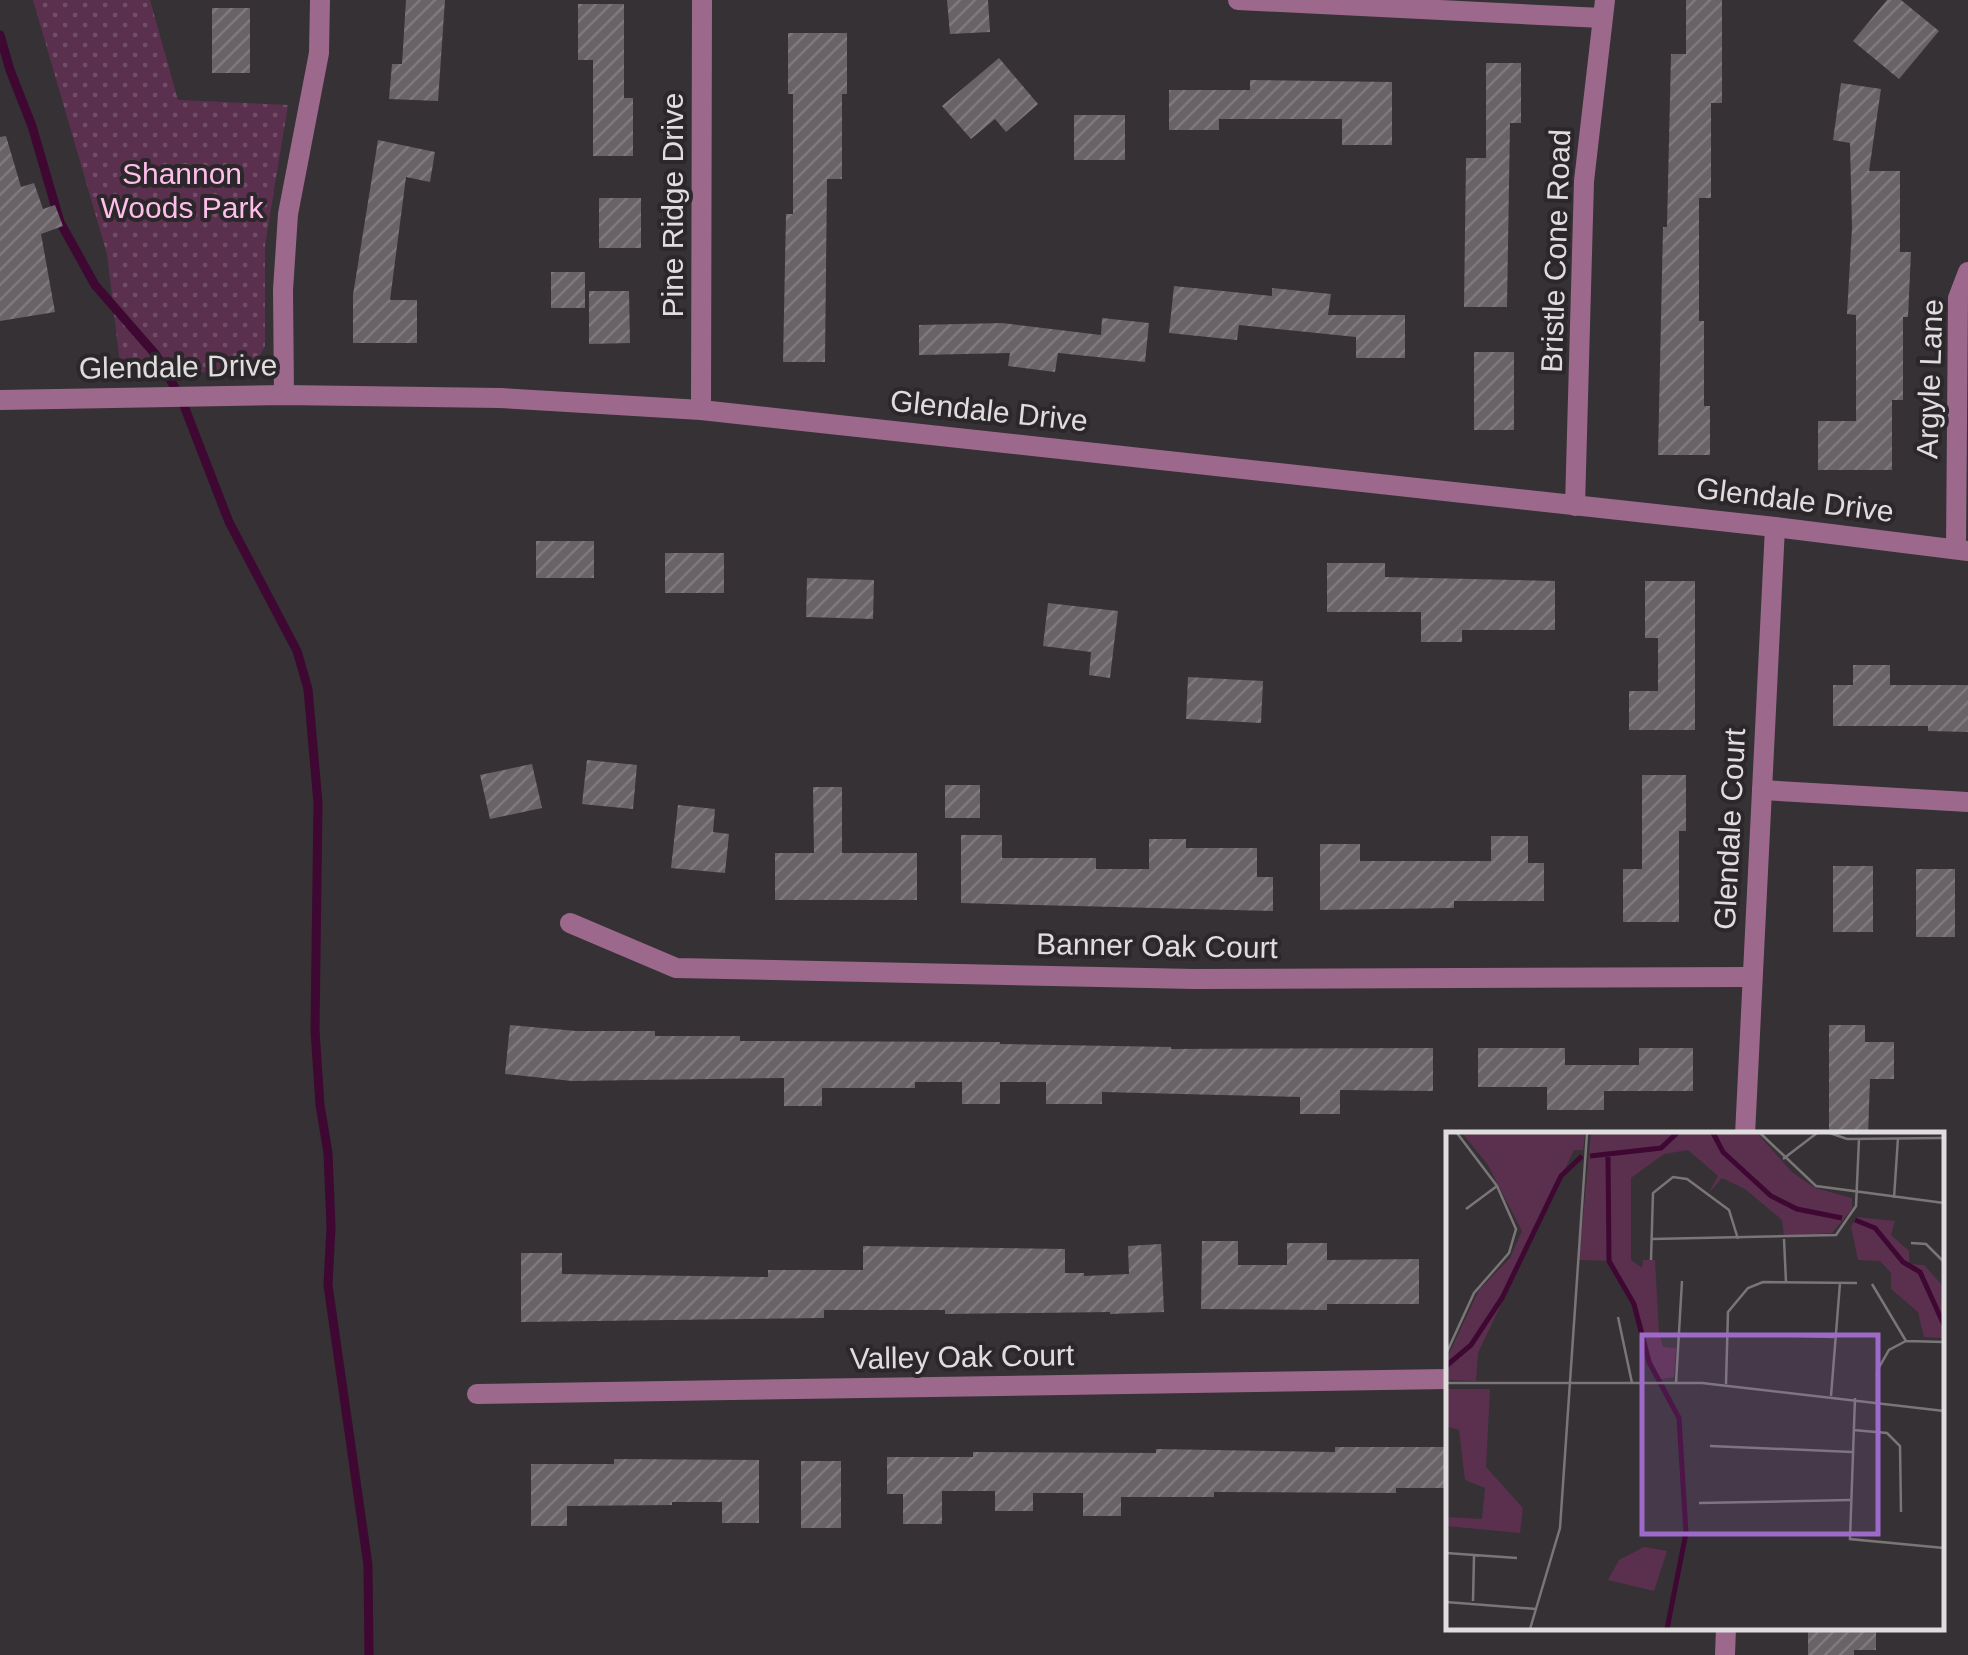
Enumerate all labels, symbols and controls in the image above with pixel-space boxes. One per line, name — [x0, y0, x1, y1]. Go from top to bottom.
street label: Pine Ridge Drive — [656, 92, 689, 318]
street label: Bristle Cone Road — [1535, 129, 1576, 373]
park label: Shannon Woods Park — [101, 157, 264, 224]
street label: Argyle Lane — [1910, 298, 1949, 460]
street label: Glendale Drive — [78, 348, 277, 385]
street label: Glendale Drive — [889, 384, 1089, 437]
street label: Glendale Drive — [1695, 471, 1896, 528]
street label: Glendale Court — [1708, 727, 1751, 931]
street label: Banner Oak Court — [1036, 927, 1279, 964]
inset map — [1446, 1132, 1943, 1630]
street label: Valley Oak Court — [849, 1338, 1075, 1375]

